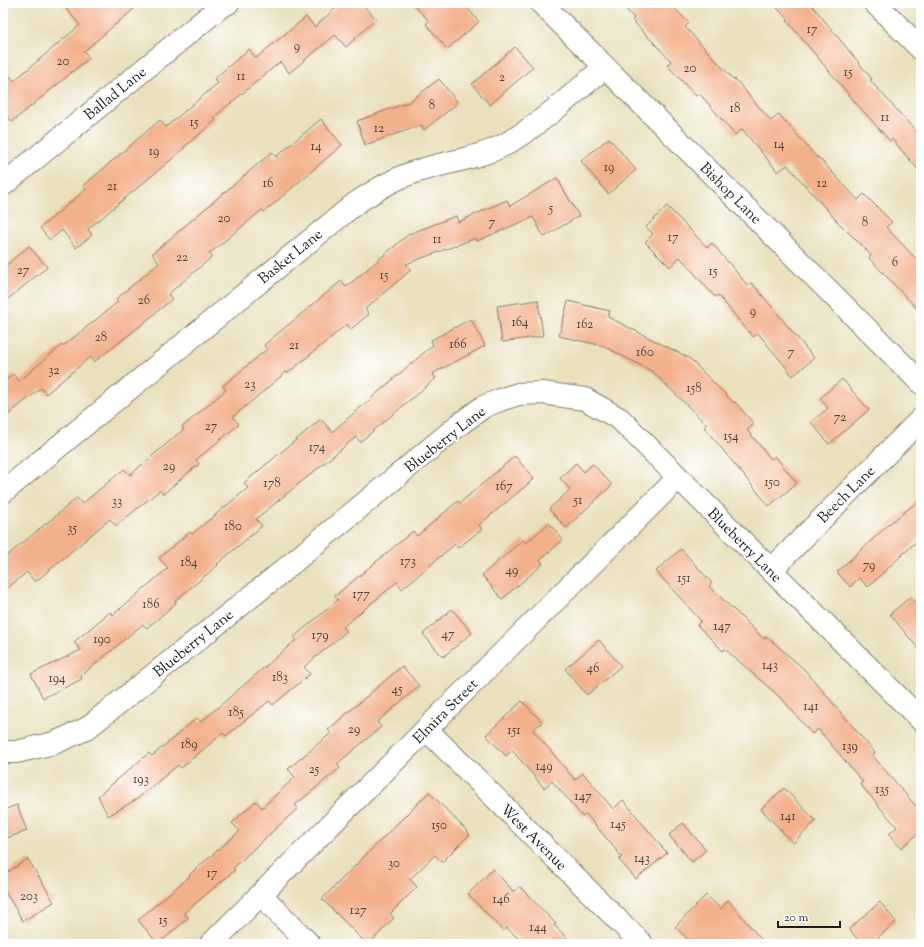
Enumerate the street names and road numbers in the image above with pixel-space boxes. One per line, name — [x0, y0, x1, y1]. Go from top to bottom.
street label: Ballad Lane — [80, 62, 152, 126]
street label: Bishop Lane — [694, 159, 765, 230]
street label: Basket Lane — [254, 225, 327, 290]
street label: Blueberry Lane — [401, 402, 491, 479]
street label: Beech Lane — [814, 462, 881, 529]
street label: Blueberry Lane — [702, 504, 786, 588]
street label: Blueberry Lane — [149, 605, 239, 683]
street label: Elmira Street — [409, 675, 483, 749]
street label: West Avenue — [495, 800, 571, 876]

